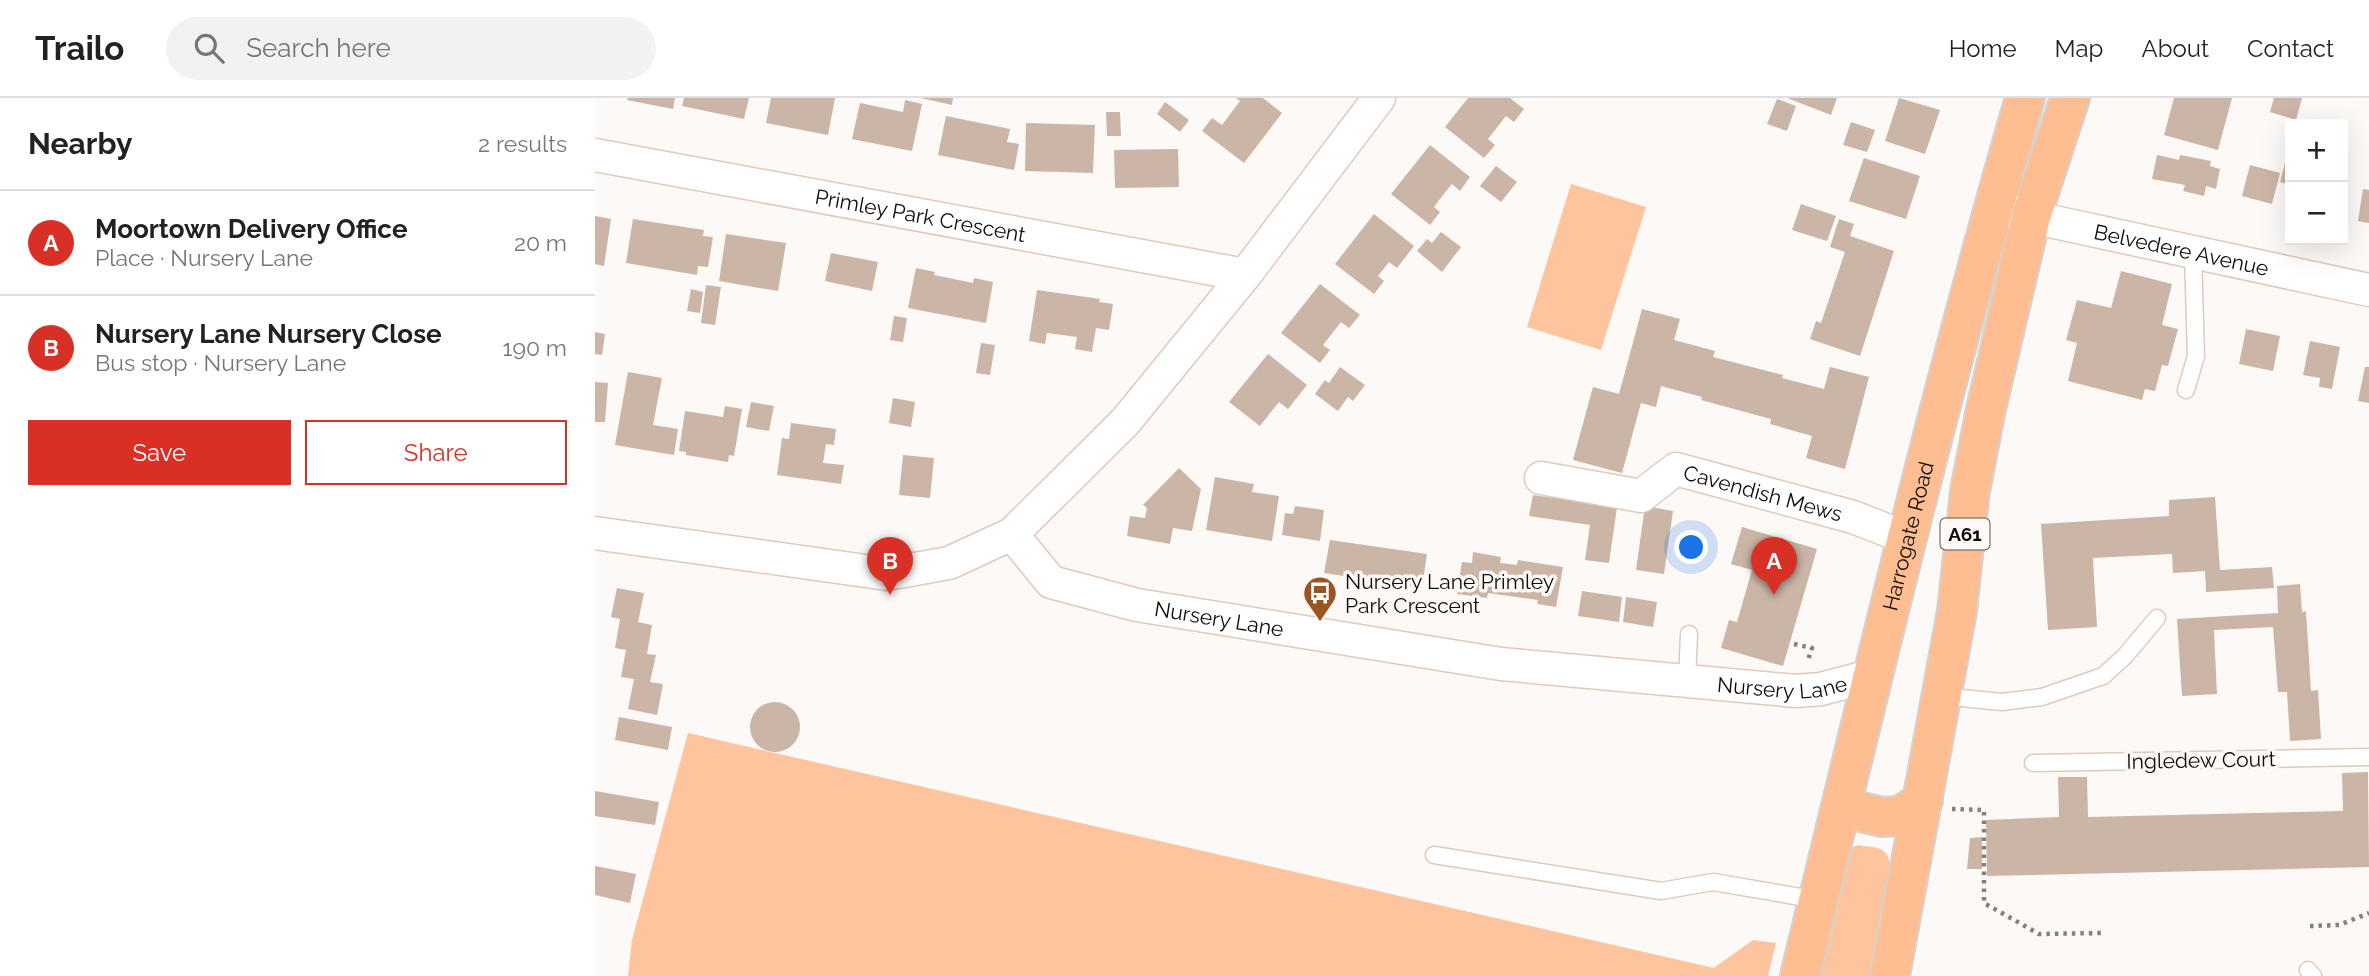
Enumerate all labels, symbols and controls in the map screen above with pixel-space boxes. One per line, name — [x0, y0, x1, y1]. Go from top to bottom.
search box — [166, 17, 656, 80]
text: Trailo — [35, 29, 124, 68]
icon: search — [190, 29, 228, 67]
text: Search here — [246, 33, 391, 63]
text: Home — [1949, 34, 2017, 63]
text: Map — [2055, 34, 2103, 63]
text: About — [2141, 34, 2209, 63]
text: Contact — [2247, 34, 2334, 63]
map controls — [2285, 119, 2348, 245]
button: + — [2285, 119, 2348, 182]
text: Nearby — [28, 126, 132, 161]
text: 2 results — [478, 130, 567, 157]
button: − — [2285, 182, 2348, 245]
street label: Primley Park Crescent — [813, 183, 1028, 247]
text: Moortown Delivery Office — [95, 214, 407, 244]
street label: Belvedere Avenue — [2092, 218, 2271, 281]
text: A — [43, 229, 59, 256]
text: 20 m — [514, 229, 567, 256]
text: Place · Nursery Lane — [95, 244, 313, 271]
text: Nursery Lane Nursery Close — [95, 319, 442, 349]
text: B — [43, 334, 59, 361]
text: 190 m — [503, 334, 567, 361]
text: Bus stop · Nursery Lane — [95, 349, 346, 376]
button: Save — [28, 420, 291, 485]
button: Share — [305, 420, 567, 485]
street label: Cavendish Mews — [1681, 459, 1845, 526]
street label: Harrogate Road — [1877, 459, 1938, 613]
road number: A61 — [1941, 518, 1989, 550]
your location — [1674, 530, 1708, 564]
pin: B — [867, 537, 913, 595]
pin: A — [1751, 537, 1797, 595]
place label: Nursery Lane Primley Park Crescent — [1345, 569, 1554, 618]
bus stop icon: Nursery Lane Primley Park Crescent — [1301, 574, 1339, 623]
street label: Nursery Lane — [1153, 596, 1285, 641]
street label: Nursery Lane — [1716, 670, 1850, 704]
street label: Ingledew Court — [2126, 746, 2276, 774]

